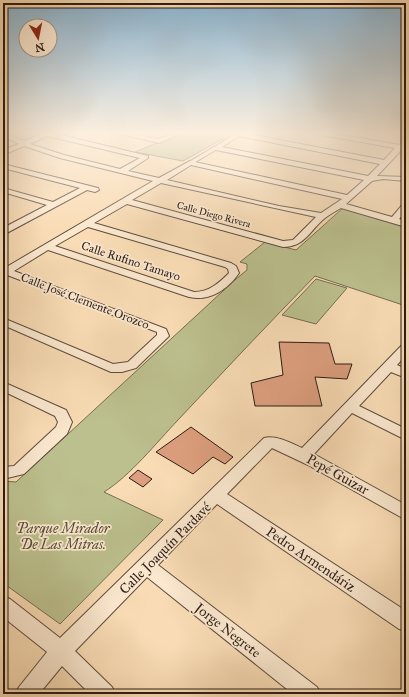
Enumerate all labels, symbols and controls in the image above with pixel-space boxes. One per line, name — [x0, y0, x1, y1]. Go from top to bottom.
north arrow — [18, 18, 58, 58]
text: N — [33, 40, 45, 55]
street label: Calle Diego Rivera — [176, 199, 253, 231]
street label: Calle Rufino Tamayo — [80, 238, 182, 284]
street label: Calle José Clemente Orozco — [19, 270, 151, 333]
street label: Pepé Guizar — [304, 450, 373, 499]
street label: Calle Joaquín Pardavé — [116, 499, 216, 599]
park label: Parque Mirador De Las Mitras. — [16, 520, 111, 553]
street label: Pedro Armendáriz — [263, 523, 359, 596]
street label: Jorge Negrete — [189, 598, 264, 662]

